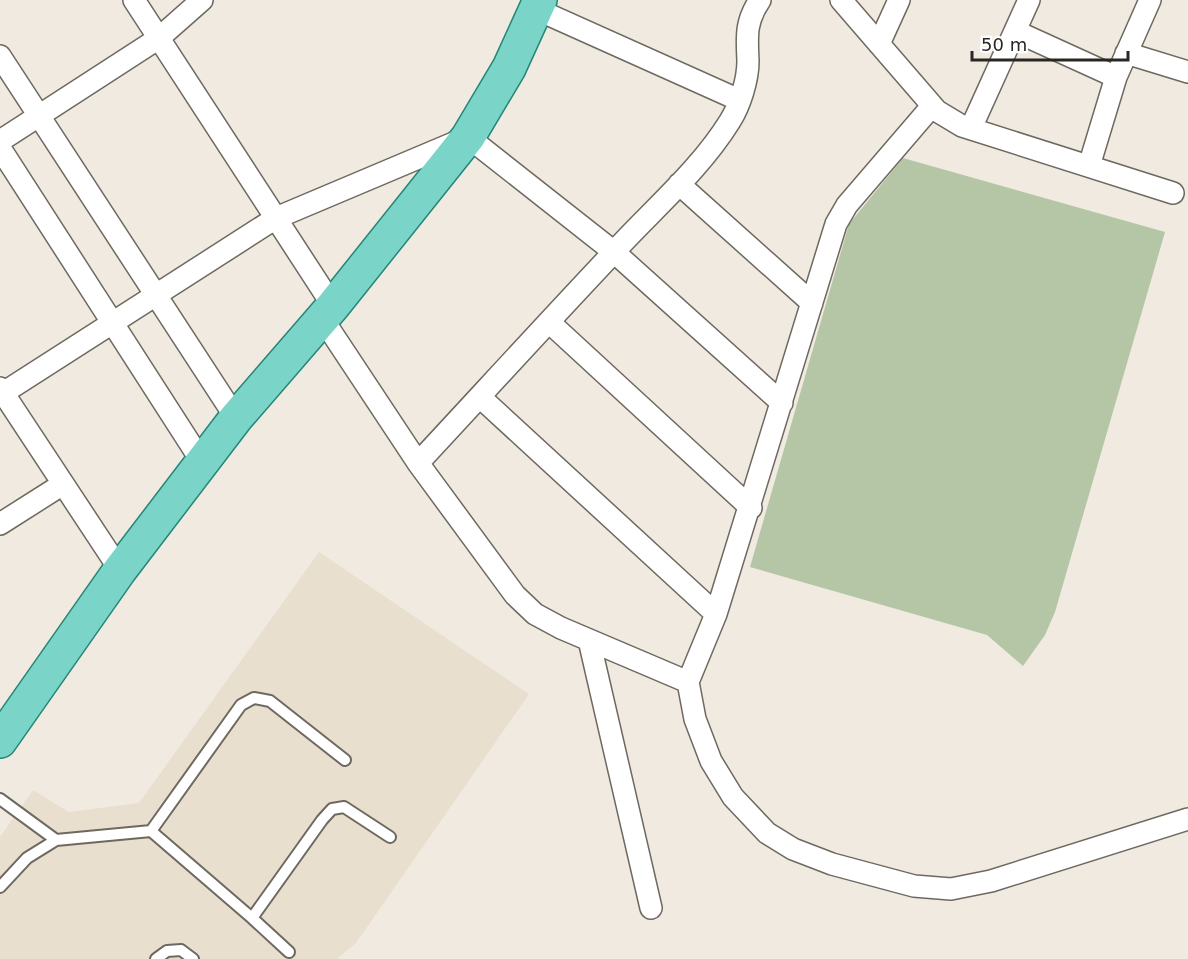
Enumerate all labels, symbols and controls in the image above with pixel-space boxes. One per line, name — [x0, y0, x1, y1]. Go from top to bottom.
scale bar — [972, 24, 1128, 62]
text: 50 m — [981, 34, 1027, 55]

